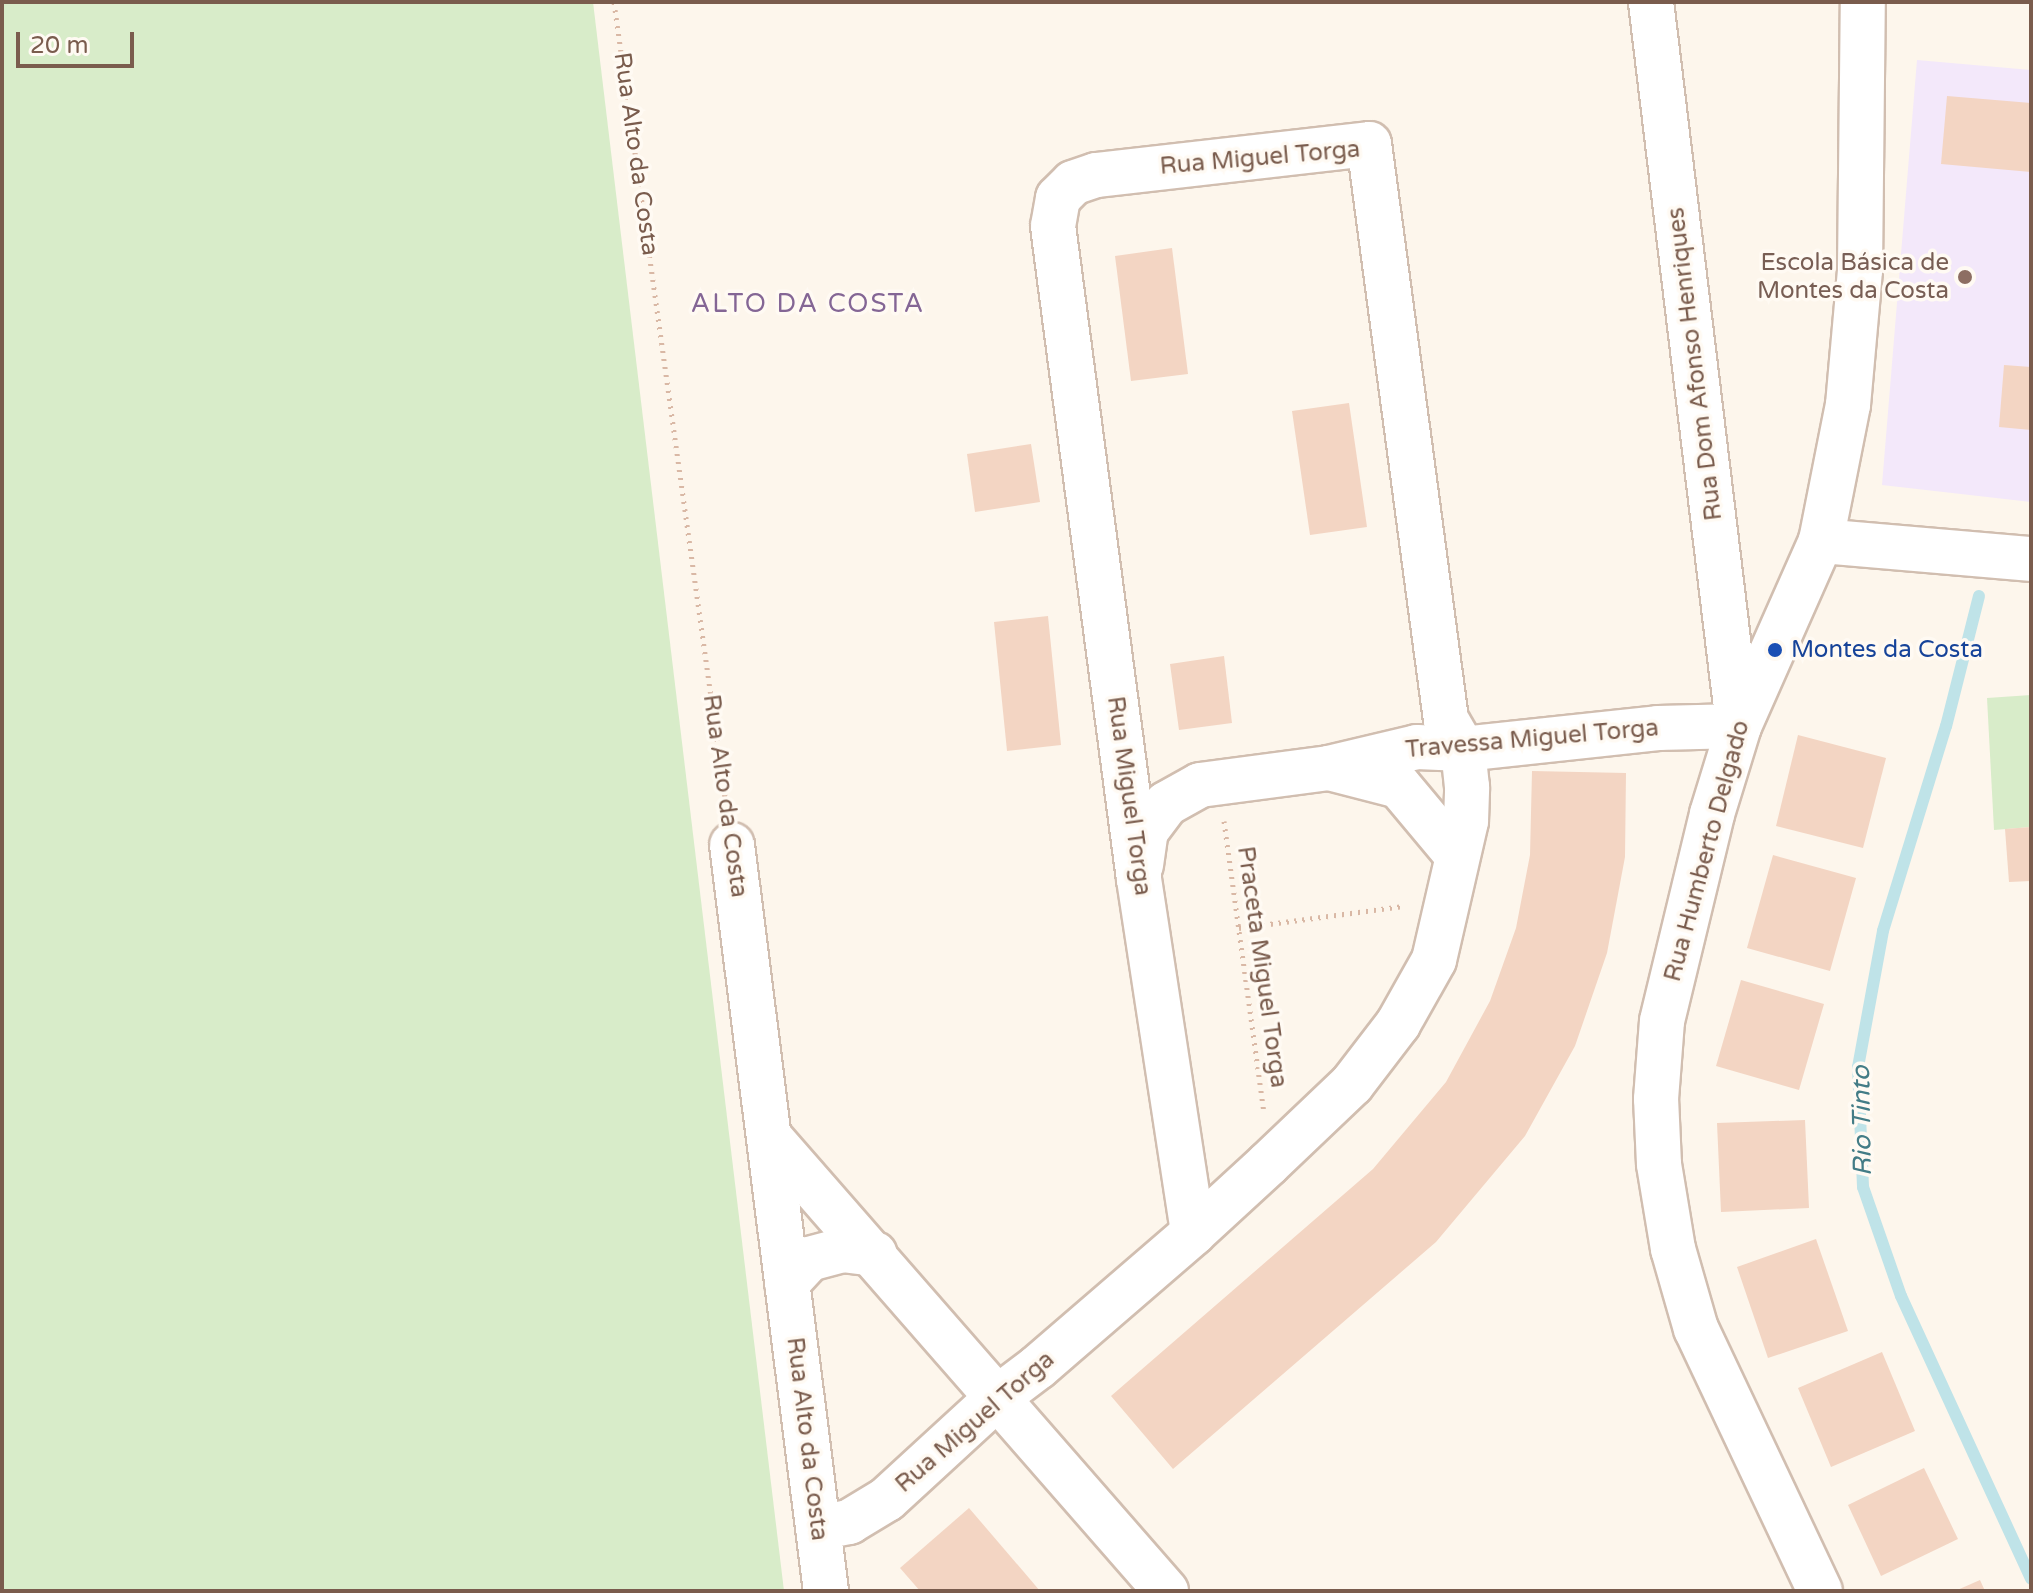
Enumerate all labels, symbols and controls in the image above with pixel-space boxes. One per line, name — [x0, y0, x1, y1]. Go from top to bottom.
scale bar — [20, 16, 138, 66]
text: 20 m — [30, 31, 88, 60]
street label: Rua Alto da Costa — [607, 51, 665, 257]
street label: Rua Miguel Torga — [1159, 135, 1361, 181]
street label: Rua Dom Afonso Henriques — [1661, 206, 1729, 522]
place label: Escola Básica de Montes da Costa — [1757, 249, 1949, 305]
marker: Escola Básica de Montes da Costa — [1956, 268, 1974, 286]
district label: ALTO DA COSTA — [691, 288, 925, 320]
place label: Montes da Costa — [1791, 636, 1983, 664]
marker: Montes da Costa — [1766, 641, 1784, 659]
street label: Rua Alto da Costa — [696, 693, 754, 899]
street label: Rua Miguel Torga — [1101, 694, 1157, 898]
street label: Travessa Miguel Torga — [1404, 714, 1660, 764]
street label: Rua Humberto Delgado — [1658, 717, 1756, 985]
street label: Praceta Miguel Torga — [1231, 844, 1293, 1090]
water label: Rio Tinto — [1845, 1065, 1879, 1177]
street label: Rua Alto da Costa — [780, 1336, 834, 1542]
street label: Rua Miguel Torga — [890, 1345, 1060, 1499]

